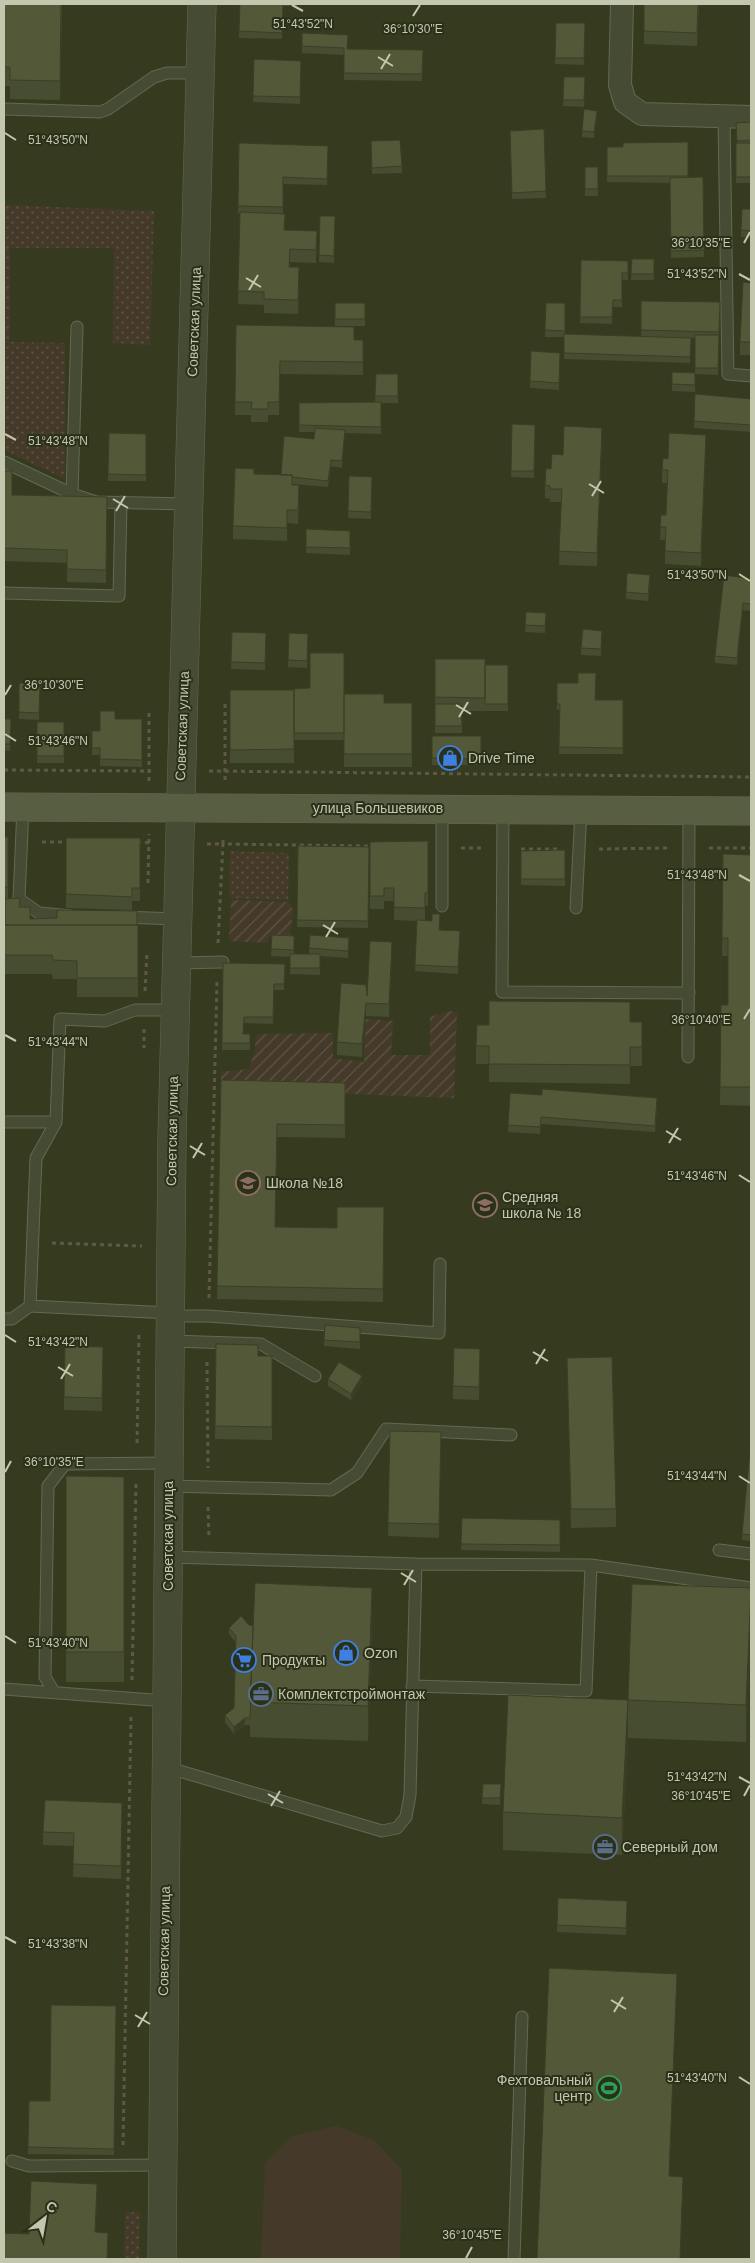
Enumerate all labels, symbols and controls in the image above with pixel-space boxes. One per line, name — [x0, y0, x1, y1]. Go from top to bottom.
text: 51°43'52"N — [273, 17, 333, 31]
text: 36°10'30"E — [383, 22, 443, 36]
text: 51°43'50"N — [28, 133, 88, 147]
text: 36°10'35"E — [671, 236, 731, 250]
street label: Советская улица — [184, 267, 204, 377]
text: 51°43'52"N — [667, 267, 727, 281]
text: 51°43'48"N — [28, 434, 88, 448]
text: 51°43'50"N — [667, 568, 727, 582]
street label: Советская улица — [172, 671, 192, 781]
text: 36°10'30"E — [24, 678, 84, 692]
text: 51°43'46"N — [28, 734, 88, 748]
shop icon: Drive Time — [437, 745, 463, 771]
place label: Drive Time — [468, 750, 535, 766]
street label: улица Большевиков — [313, 800, 443, 816]
text: 51°43'48"N — [667, 868, 727, 882]
text: 36°10'40"E — [671, 1013, 731, 1027]
text: 51°43'44"N — [28, 1035, 88, 1049]
street label: Советская улица — [163, 1076, 181, 1186]
text: 51°43'46"N — [667, 1169, 727, 1183]
school or university icon: Школа №18 — [235, 1170, 261, 1196]
place label: Школа №18 — [266, 1175, 343, 1191]
place label: Средняя школа № 18 — [502, 1189, 582, 1221]
school or university icon: Средняя школа № 18 — [472, 1192, 498, 1218]
text: 51°43'42"N — [28, 1335, 88, 1349]
text: 36°10'35"E — [24, 1455, 84, 1469]
text: 51°43'44"N — [667, 1469, 727, 1483]
street label: Советская улица — [160, 1481, 176, 1591]
text: 51°43'40"N — [28, 1636, 88, 1650]
shop icon: Ozon — [333, 1640, 359, 1666]
place label: Ozon — [364, 1645, 397, 1661]
supermarket icon: Продукты — [231, 1647, 257, 1673]
place label: Продукты — [262, 1652, 325, 1668]
office icon: Комплектстроймонтаж — [248, 1681, 274, 1707]
place label: Комплектстроймонтаж — [278, 1686, 426, 1702]
text: 51°43'42"N — [667, 1770, 727, 1784]
text: 36°10'45"E — [671, 1789, 731, 1803]
office icon: Северный дом — [592, 1834, 618, 1860]
place label: Северный дом — [622, 1839, 718, 1855]
street label: Советская улица — [155, 1886, 173, 1996]
text: 51°43'38"N — [28, 1937, 88, 1951]
text: 51°43'40"N — [667, 2071, 727, 2085]
place label: Фехтовальный центр — [497, 2072, 592, 2104]
sports icon: Фехтовальный центр — [596, 2075, 622, 2101]
north arrow — [20, 2193, 70, 2243]
text: С — [43, 2197, 60, 2216]
text: 36°10'45"E — [442, 2228, 502, 2242]

